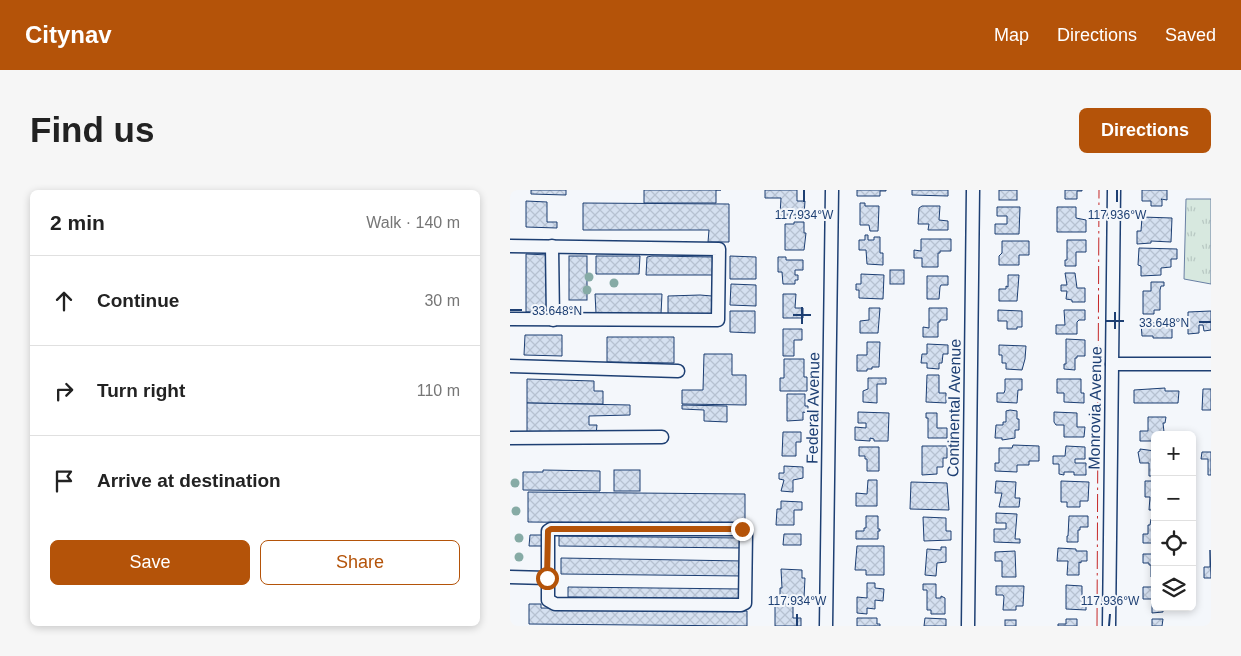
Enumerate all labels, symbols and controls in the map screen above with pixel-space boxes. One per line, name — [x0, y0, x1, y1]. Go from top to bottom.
text: Citynav — [25, 21, 112, 48]
text: Map — [994, 25, 1029, 45]
text: Directions — [1057, 25, 1137, 45]
text: Saved — [1165, 25, 1216, 45]
button: Directions — [1079, 108, 1211, 153]
text: Find us — [30, 110, 154, 149]
text: 117.934°W — [775, 208, 834, 222]
text: 117.936°W — [1088, 208, 1147, 222]
text: 2 min — [50, 211, 105, 234]
text: Walk · 140 m — [366, 214, 460, 231]
icon: ahead — [50, 287, 78, 315]
text: Continue — [97, 290, 179, 311]
text: 30 m — [424, 292, 460, 309]
text: 33.648°N — [532, 304, 582, 318]
text: 33.648°N — [1139, 316, 1189, 330]
street label: Continental Avenue — [944, 339, 964, 477]
street label: Monrovia Avenue — [1085, 346, 1105, 470]
street label: Federal Avenue — [804, 352, 822, 464]
icon: right — [50, 377, 78, 405]
text: Turn right — [97, 380, 185, 401]
text: 110 m — [417, 382, 460, 399]
map controls — [1151, 431, 1196, 611]
button: + — [1151, 431, 1196, 476]
icon: arrive — [50, 467, 78, 495]
text: Arrive at destination — [97, 470, 281, 491]
button: − — [1151, 476, 1196, 521]
route end — [731, 518, 754, 541]
button: locate — [1151, 521, 1196, 566]
button: Save — [50, 540, 250, 585]
button: Share — [260, 540, 460, 585]
button: layers — [1151, 566, 1196, 611]
route start — [536, 567, 559, 590]
text: 117.934°W — [768, 594, 827, 608]
text: 117.936°W — [1081, 594, 1140, 608]

